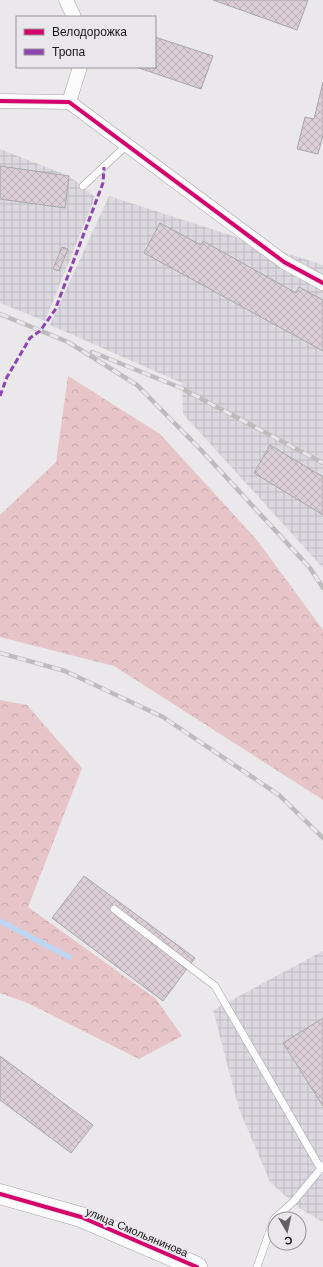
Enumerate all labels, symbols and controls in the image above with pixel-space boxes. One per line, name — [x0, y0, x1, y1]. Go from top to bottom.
legend — [16, 16, 156, 68]
text: Велодорожка — [52, 25, 127, 39]
text: Тропа — [52, 45, 86, 59]
street label: улица Смольянинова — [84, 1205, 191, 1260]
north arrow — [267, 1211, 307, 1251]
text: С — [283, 1233, 293, 1247]

